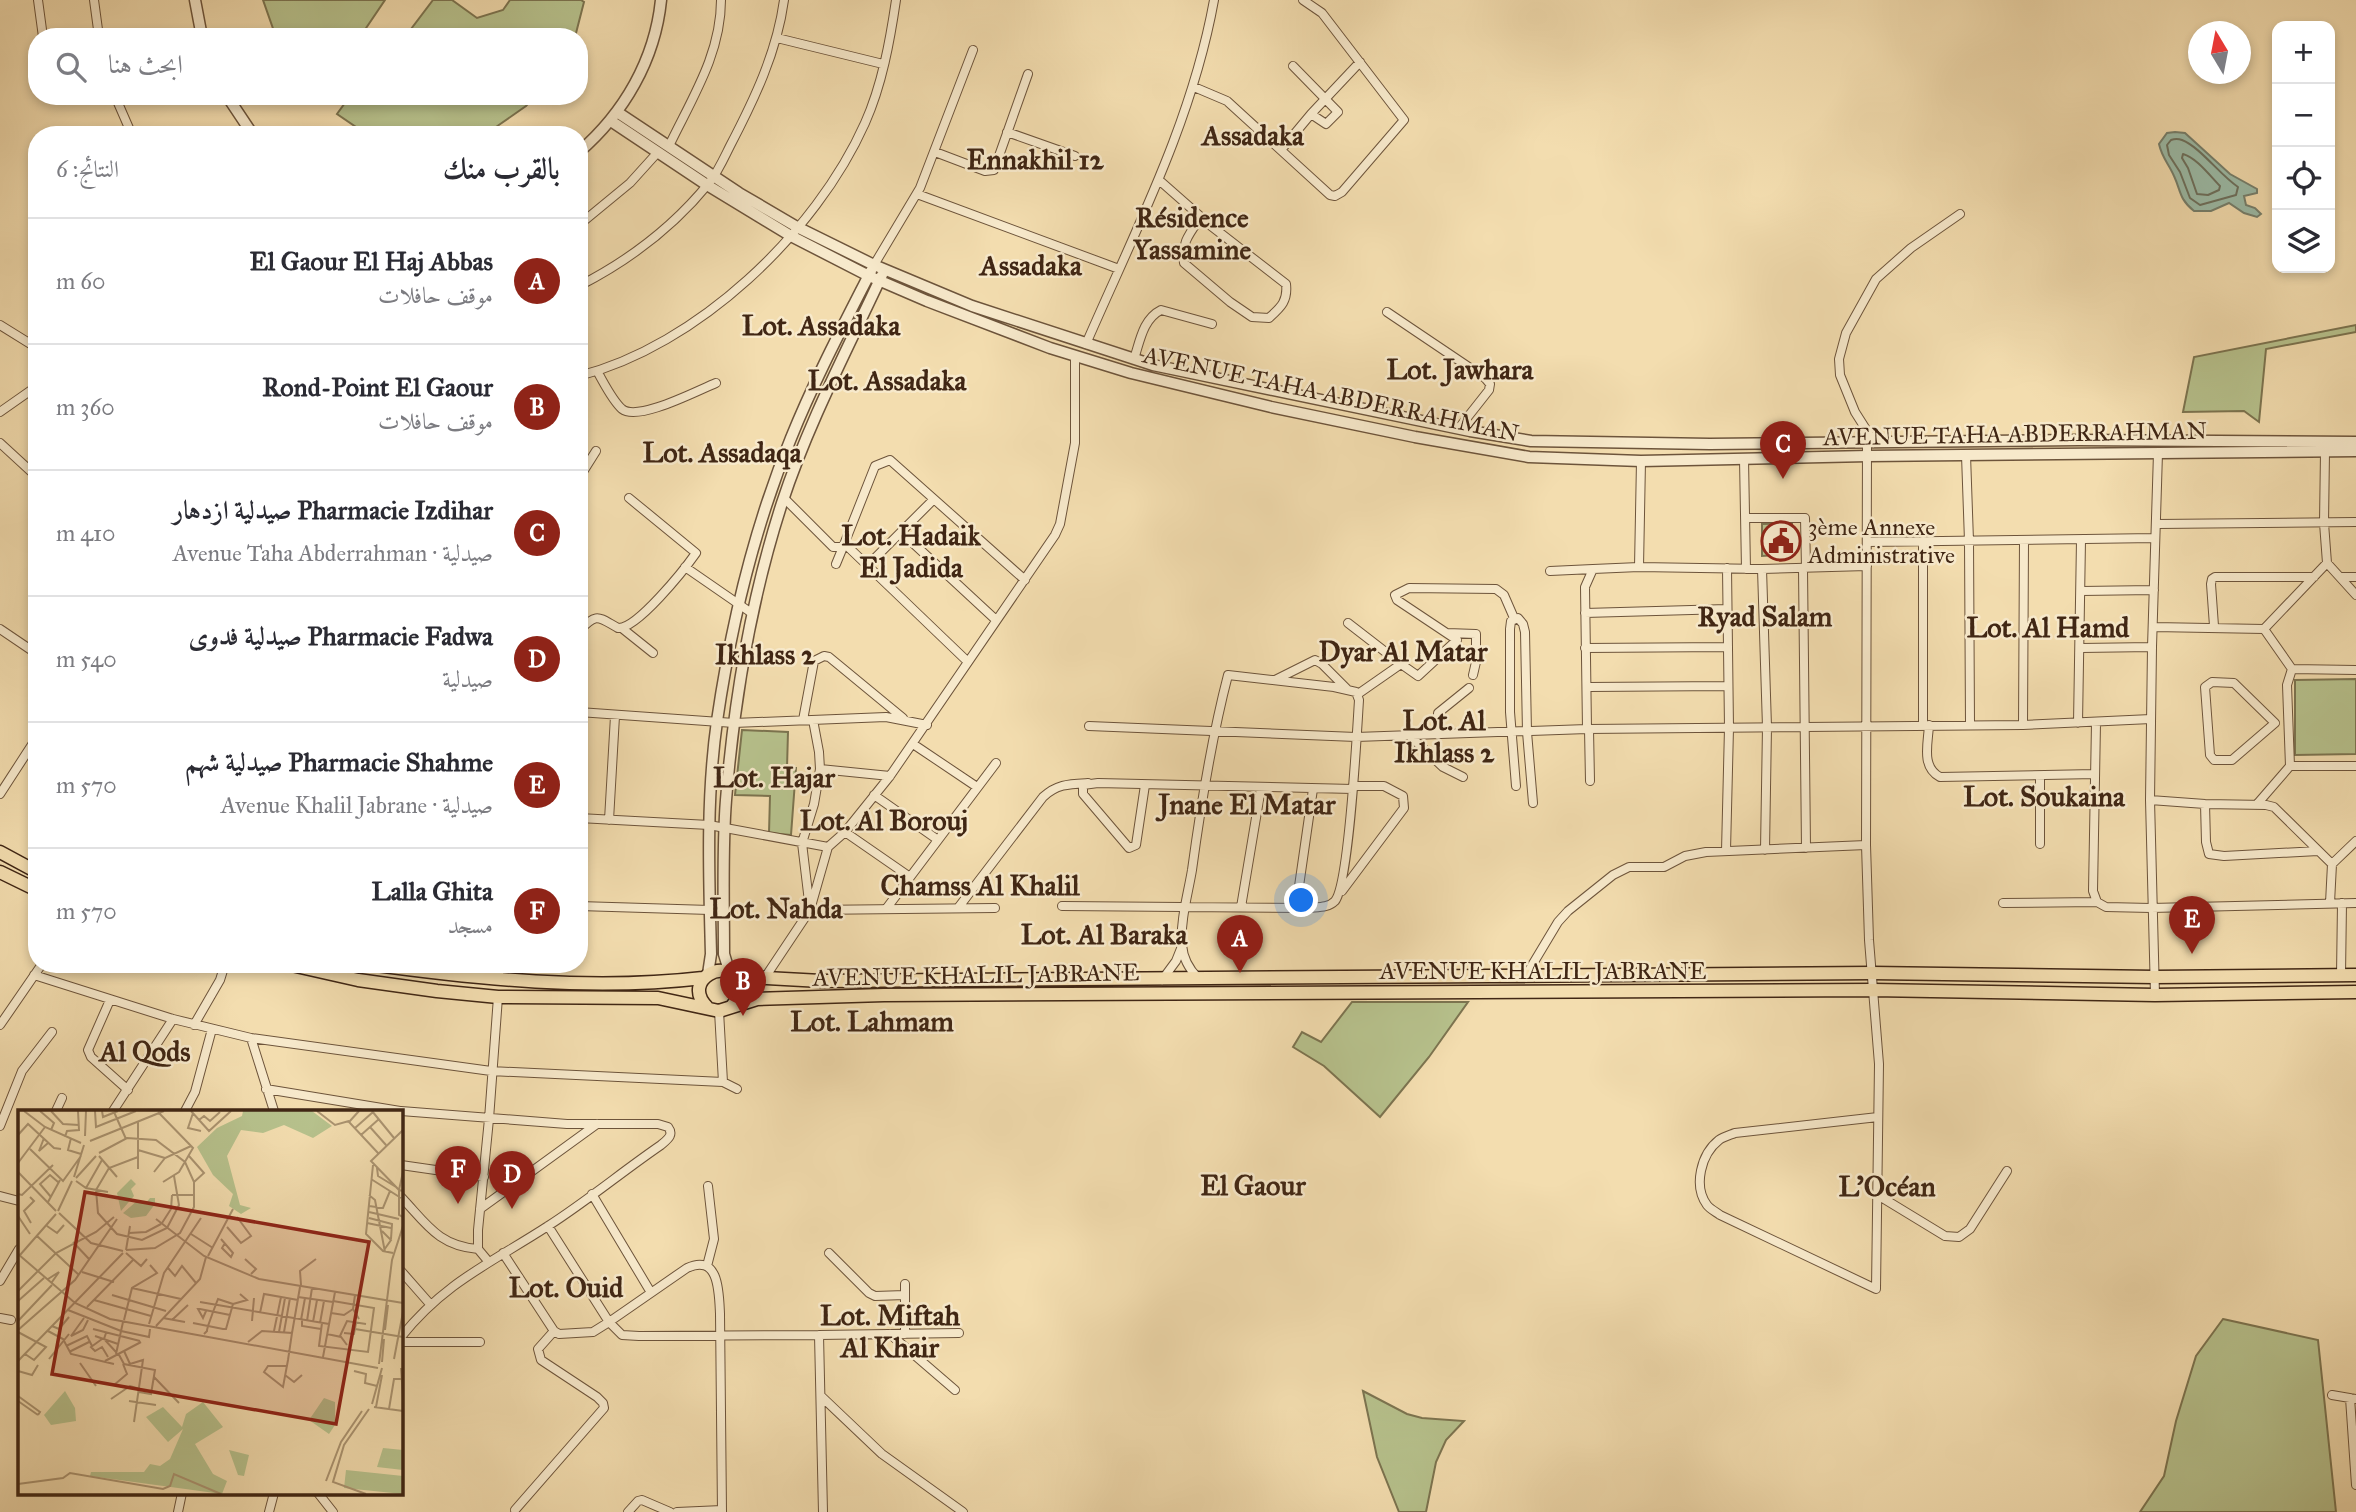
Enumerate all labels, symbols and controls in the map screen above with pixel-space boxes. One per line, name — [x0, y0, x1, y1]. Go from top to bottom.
north arrow — [2188, 21, 2251, 84]
map controls — [2272, 21, 2335, 273]
button: + — [2272, 21, 2335, 84]
search box — [28, 28, 588, 105]
icon: search — [52, 48, 90, 86]
text: ابحث هنا — [108, 48, 183, 80]
button: − — [2272, 84, 2335, 147]
district label: Assadaka — [1200, 118, 1305, 153]
district label: Ennakhil 12 — [967, 142, 1105, 177]
button: locate — [2272, 147, 2335, 210]
text: بالقرب منك — [443, 151, 560, 187]
text: النتائج: 6 — [56, 155, 119, 183]
district label: Résidence Yassamine — [1132, 200, 1251, 267]
button: layers — [2272, 210, 2335, 273]
text: El Gaour El Haj Abbas — [249, 245, 493, 277]
district label: Assadaka — [978, 248, 1083, 283]
text: 60 m — [56, 267, 105, 295]
text: A — [529, 267, 545, 295]
text: موقف حافلات — [378, 281, 493, 309]
district label: Lot. Assadaka — [742, 308, 901, 343]
street label: AVENUE TAHA ABDERRAHMAN — [1139, 339, 1522, 449]
district label: Lot. Jawhara — [1387, 352, 1535, 387]
district label: Lot. Assadaka — [808, 363, 967, 398]
text: Rond-Point El Gaour — [262, 371, 493, 403]
text: 360 m — [56, 393, 115, 421]
text: B — [529, 393, 545, 421]
text: موقف حافلات — [378, 407, 493, 435]
street label: AVENUE TAHA ABDERRAHMAN — [1822, 416, 2207, 452]
pin: C — [1760, 421, 1806, 479]
district label: Lot. Assadaqa — [643, 435, 803, 470]
text: Pharmacie Izdihar صيدلية ازدهار — [173, 494, 493, 526]
place label: 3ème Annexe Administrative — [1807, 512, 1955, 570]
district label: Lot. Hadaik El Jadida — [841, 518, 982, 585]
text: 410 m — [56, 519, 115, 547]
text: C — [529, 519, 545, 547]
public building icon: 3ème Annexe Administrative — [1760, 520, 1802, 562]
text: صيدلية · Avenue Taha Abderrahman — [173, 539, 493, 567]
district label: Ryad Salam — [1698, 599, 1833, 634]
district label: Lot. Al Hamd — [1967, 610, 2130, 645]
text: Pharmacie Fadwa صيدلية فدوى — [189, 620, 493, 652]
district label: Dyar Al Matar — [1319, 634, 1488, 669]
district label: Ikhlass 2 — [715, 637, 816, 672]
text: 540 m — [56, 645, 117, 673]
text: D — [528, 645, 546, 673]
text: صيدلية — [442, 665, 493, 693]
district label: Lot. Al Ikhlass 2 — [1394, 703, 1495, 770]
text: Pharmacie Shahme صيدلية شهم — [185, 746, 493, 778]
district label: Lot. Hajar — [713, 760, 835, 795]
text: 570 m — [56, 771, 117, 799]
text: E — [529, 771, 545, 799]
district label: Lot. Soukaina — [1963, 779, 2126, 814]
district label: Jnane El Matar — [1154, 787, 1336, 822]
text: صيدلية · Avenue Khalil Jabrane — [221, 791, 493, 819]
district label: Lot. Al Borouj — [800, 803, 968, 838]
district label: Chamss Al Khalil — [880, 868, 1080, 903]
text: Lalla Ghita — [372, 875, 493, 907]
your location — [1284, 883, 1318, 917]
district label: Lot. Nahda — [709, 891, 844, 926]
pin: E — [2169, 896, 2215, 954]
text: 570 m — [56, 897, 117, 925]
text: F — [529, 897, 545, 925]
text: مسجد — [448, 911, 493, 939]
pin: A — [1217, 915, 1263, 973]
district label: Lot. Al Baraka — [1021, 917, 1189, 952]
street label: AVENUE KHALIL JABRANE — [1379, 956, 1706, 986]
street label: AVENUE KHALIL JABRANE — [811, 957, 1140, 993]
pin: B — [720, 958, 766, 1016]
district label: Lot. Lahmam — [790, 1004, 954, 1039]
district label: Al Qods — [98, 1034, 190, 1069]
inset map — [18, 1110, 402, 1494]
pin: F — [435, 1146, 481, 1204]
pin: D — [489, 1151, 535, 1209]
district label: El Gaour — [1200, 1168, 1306, 1203]
district label: L'Océan — [1838, 1169, 1936, 1204]
district label: Lot. Ouid — [509, 1270, 624, 1305]
district label: Lot. Miftah Al Khair — [820, 1298, 960, 1365]

